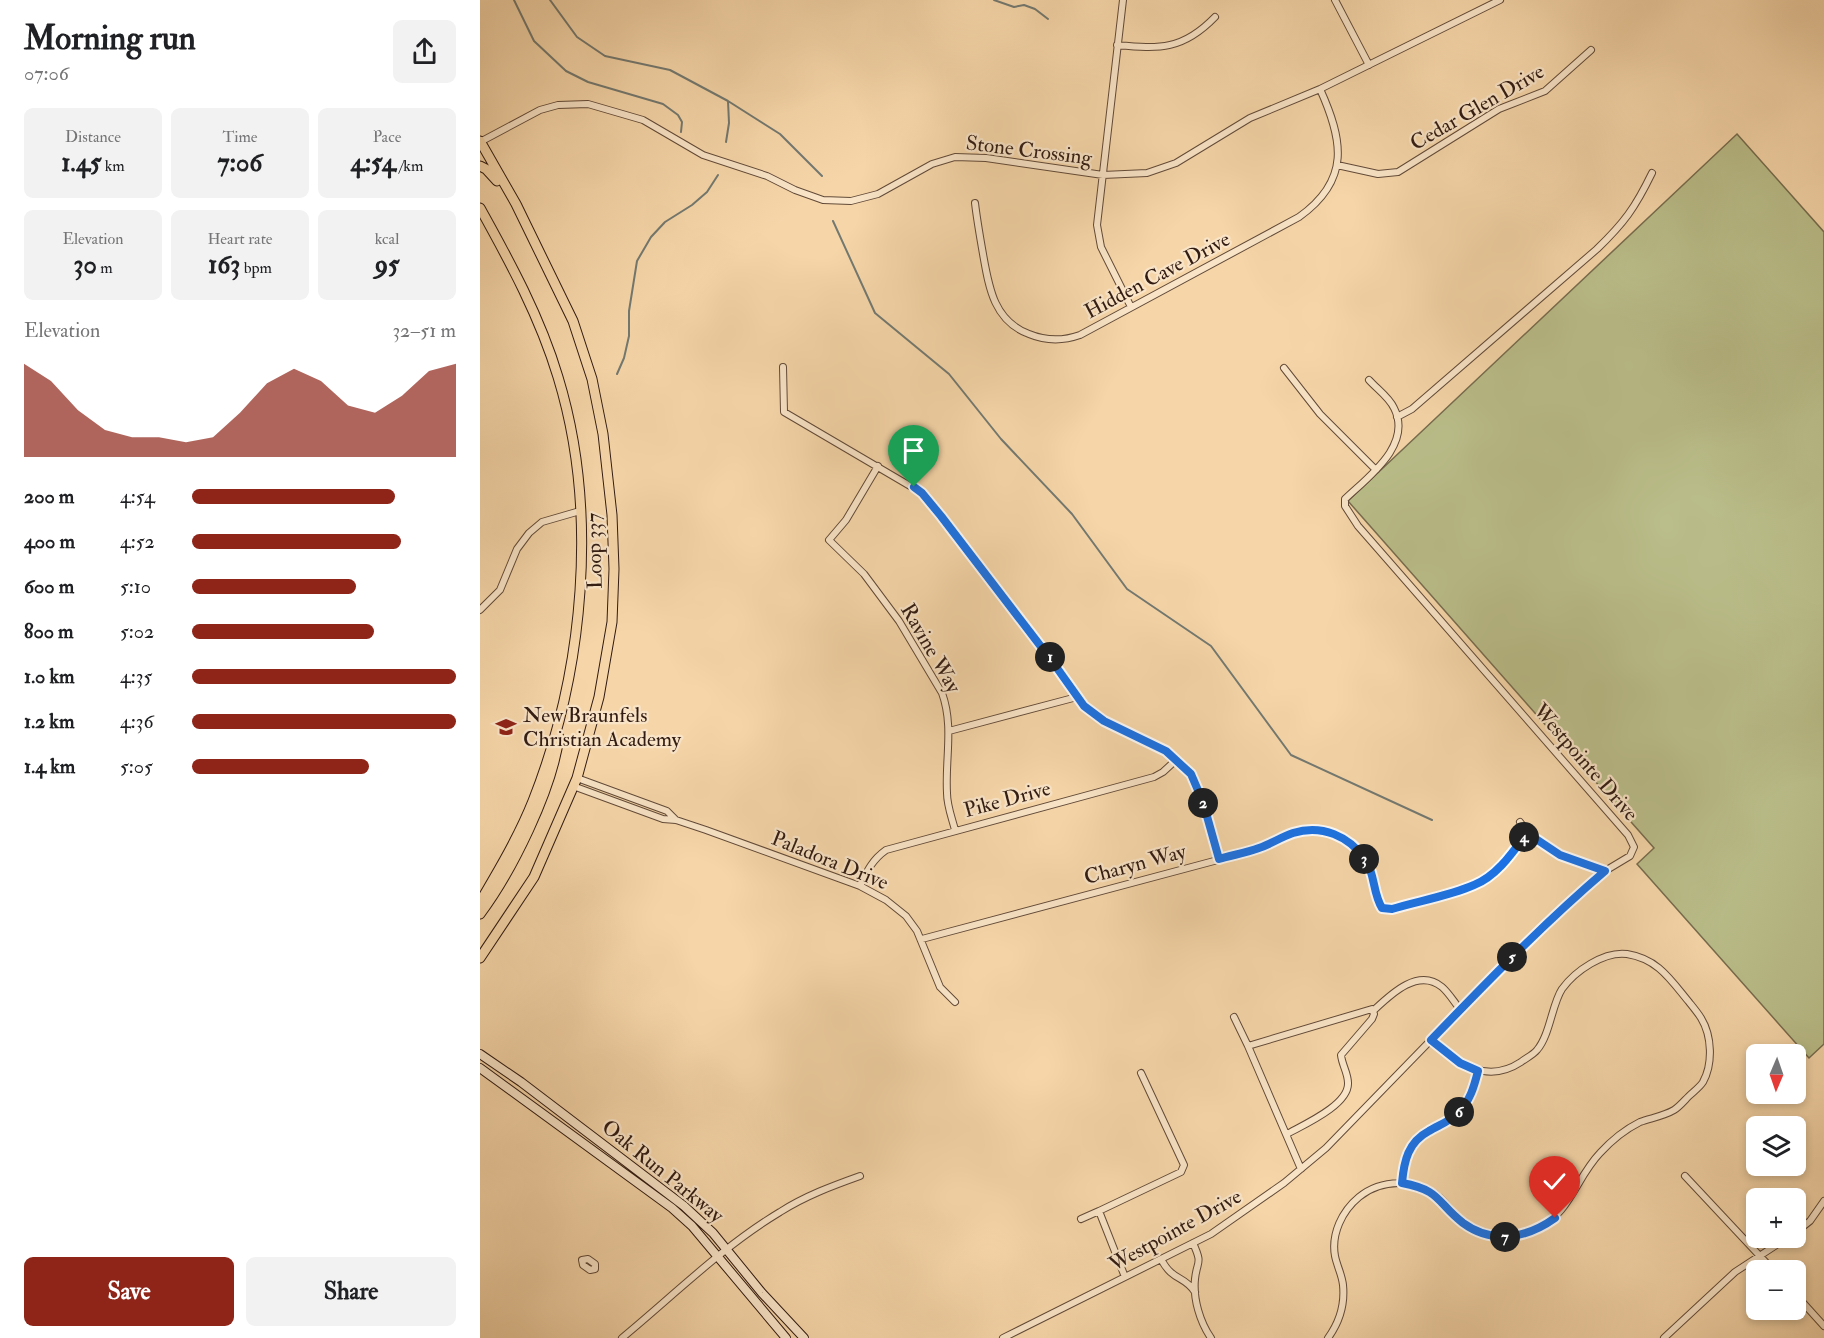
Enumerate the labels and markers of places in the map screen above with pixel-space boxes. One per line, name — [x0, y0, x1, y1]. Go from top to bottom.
pin — [888, 425, 939, 487]
pin: 1 — [1035, 642, 1065, 672]
place label: New Braunfels Christian Academy — [523, 702, 682, 753]
school or university icon: New Braunfels Christian Academy — [494, 715, 518, 739]
pin: 2 — [1188, 788, 1218, 818]
pin: 4 — [1509, 822, 1539, 852]
pin: 3 — [1349, 844, 1379, 874]
pin: 5 — [1497, 942, 1527, 972]
pin: 6 — [1444, 1097, 1474, 1127]
pin — [1529, 1156, 1580, 1218]
pin: 7 — [1490, 1222, 1520, 1252]

